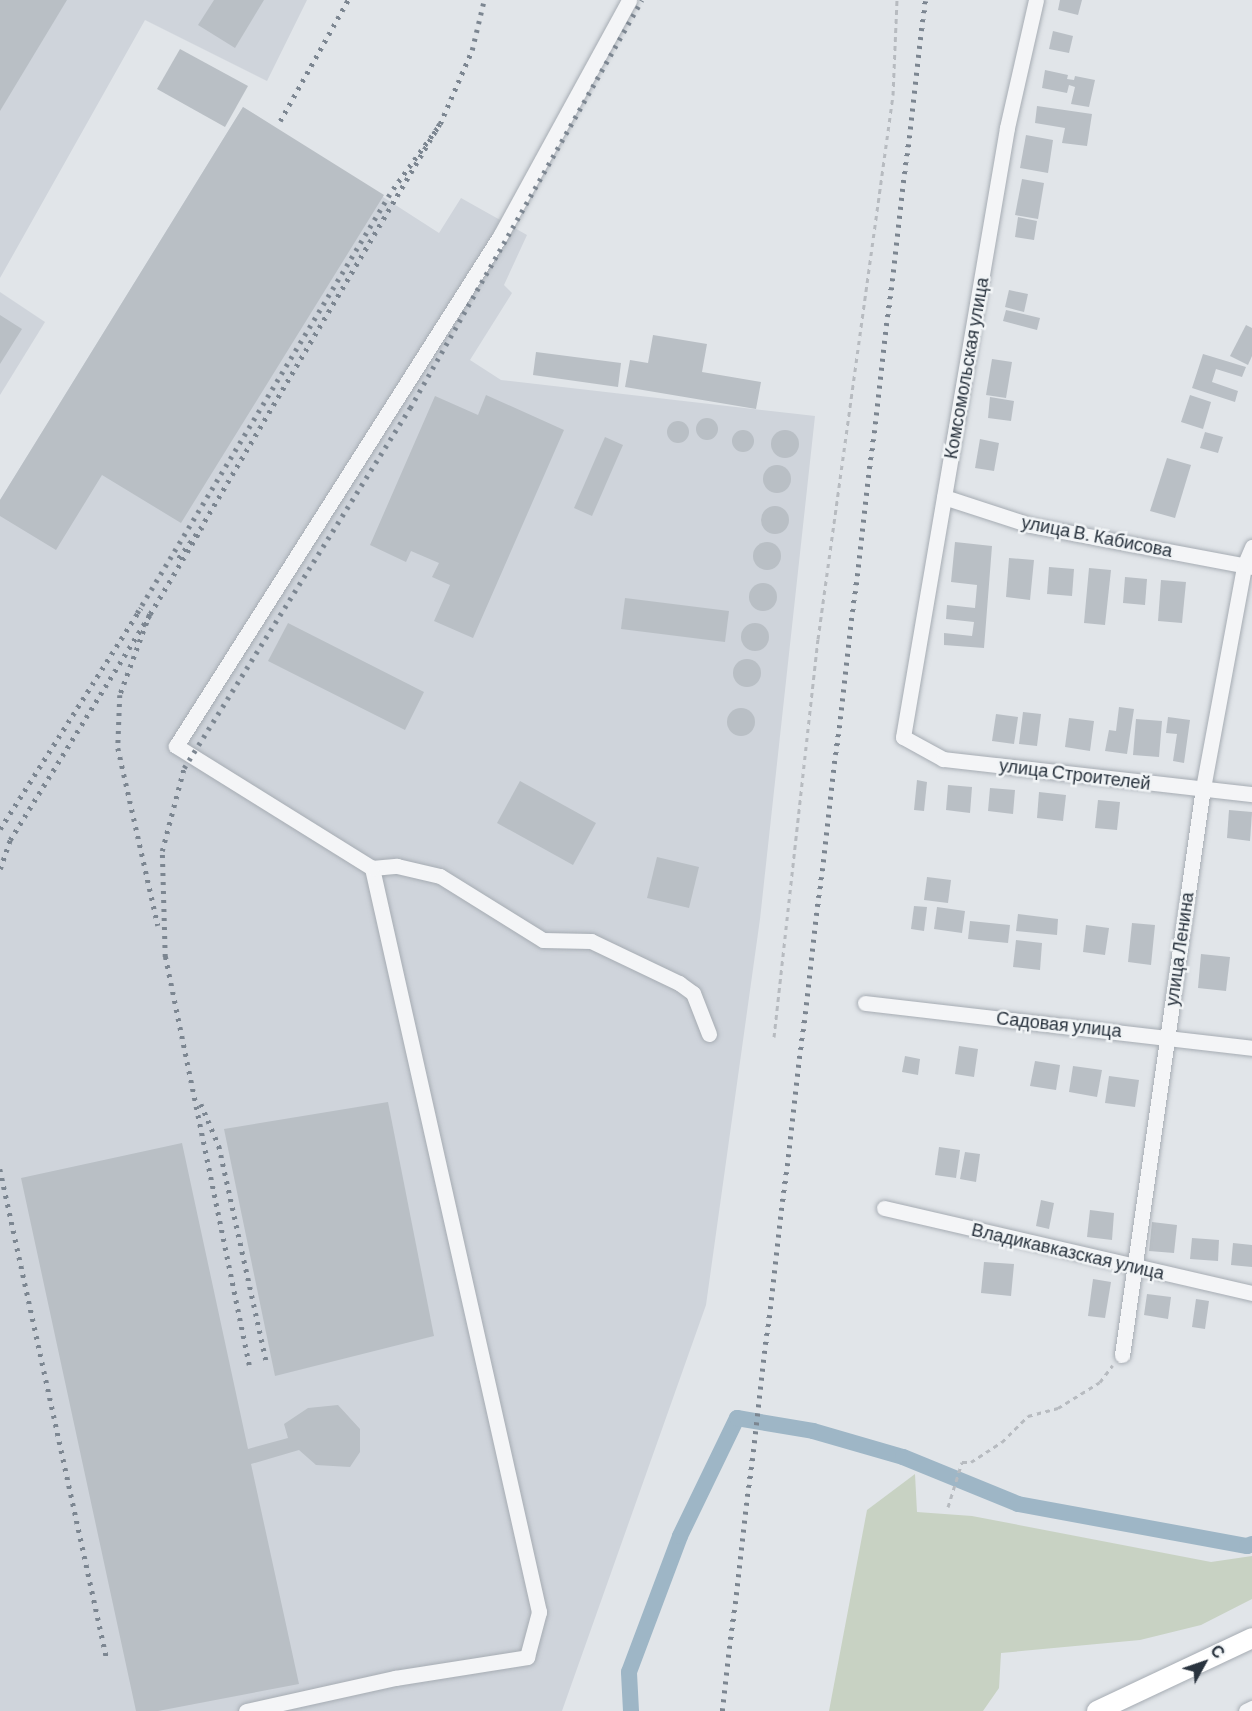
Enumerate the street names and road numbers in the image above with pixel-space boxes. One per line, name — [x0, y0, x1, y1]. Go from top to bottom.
street label: Комсомольская улица — [939, 275, 993, 461]
street label: улица В. Кабисова — [1020, 511, 1174, 561]
street label: улица Строителей — [998, 754, 1152, 794]
street label: улица Ленина — [1160, 891, 1198, 1007]
street label: Садовая улица — [995, 1007, 1123, 1041]
street label: Владикавказская улица — [970, 1218, 1166, 1284]

